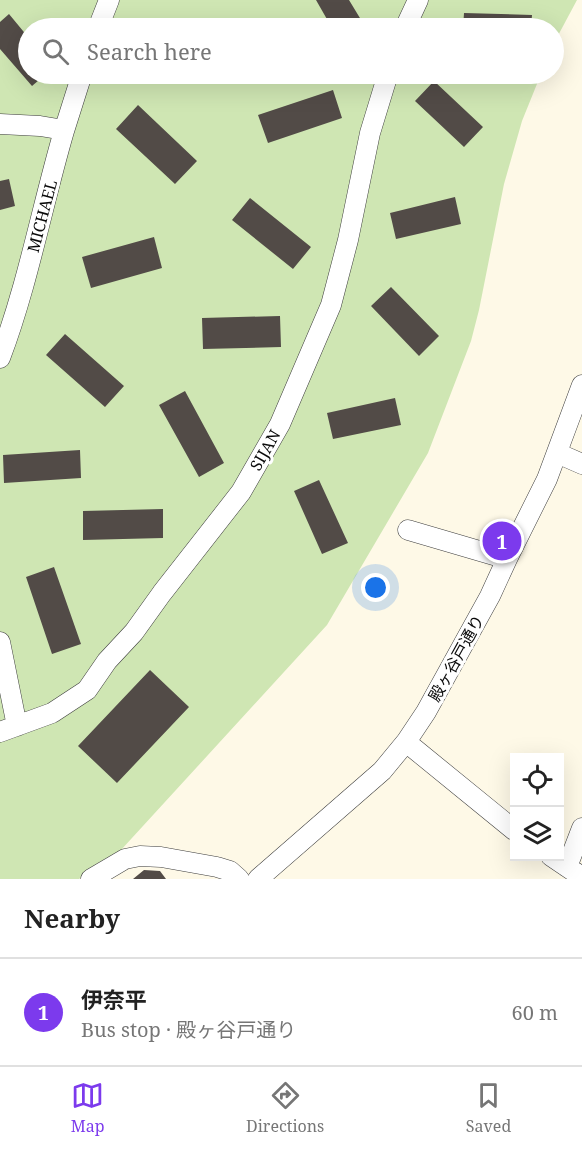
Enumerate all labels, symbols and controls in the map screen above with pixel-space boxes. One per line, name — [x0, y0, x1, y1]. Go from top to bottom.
search box — [18, 18, 564, 84]
icon: search — [39, 35, 72, 68]
text: Search here — [87, 36, 212, 66]
street label: MICHAEL — [22, 177, 62, 255]
street label: SIJAN — [245, 426, 285, 474]
pin: 1 — [482, 518, 522, 564]
your location — [361, 573, 390, 602]
street label: 殿ヶ谷戸通り — [423, 611, 489, 705]
map controls — [510, 753, 564, 861]
button: locate — [510, 753, 564, 807]
button: layers — [510, 807, 564, 861]
text: Nearby — [24, 900, 120, 936]
text: 伊奈平 — [81, 984, 147, 1014]
text: 1 — [38, 999, 49, 1026]
text: 60 m — [512, 999, 558, 1026]
text: Bus stop · 殿ヶ谷戸通り — [81, 1016, 296, 1043]
tab: Map — [71, 1079, 105, 1137]
tab: Directions — [246, 1079, 324, 1137]
tab: Saved — [466, 1079, 511, 1137]

